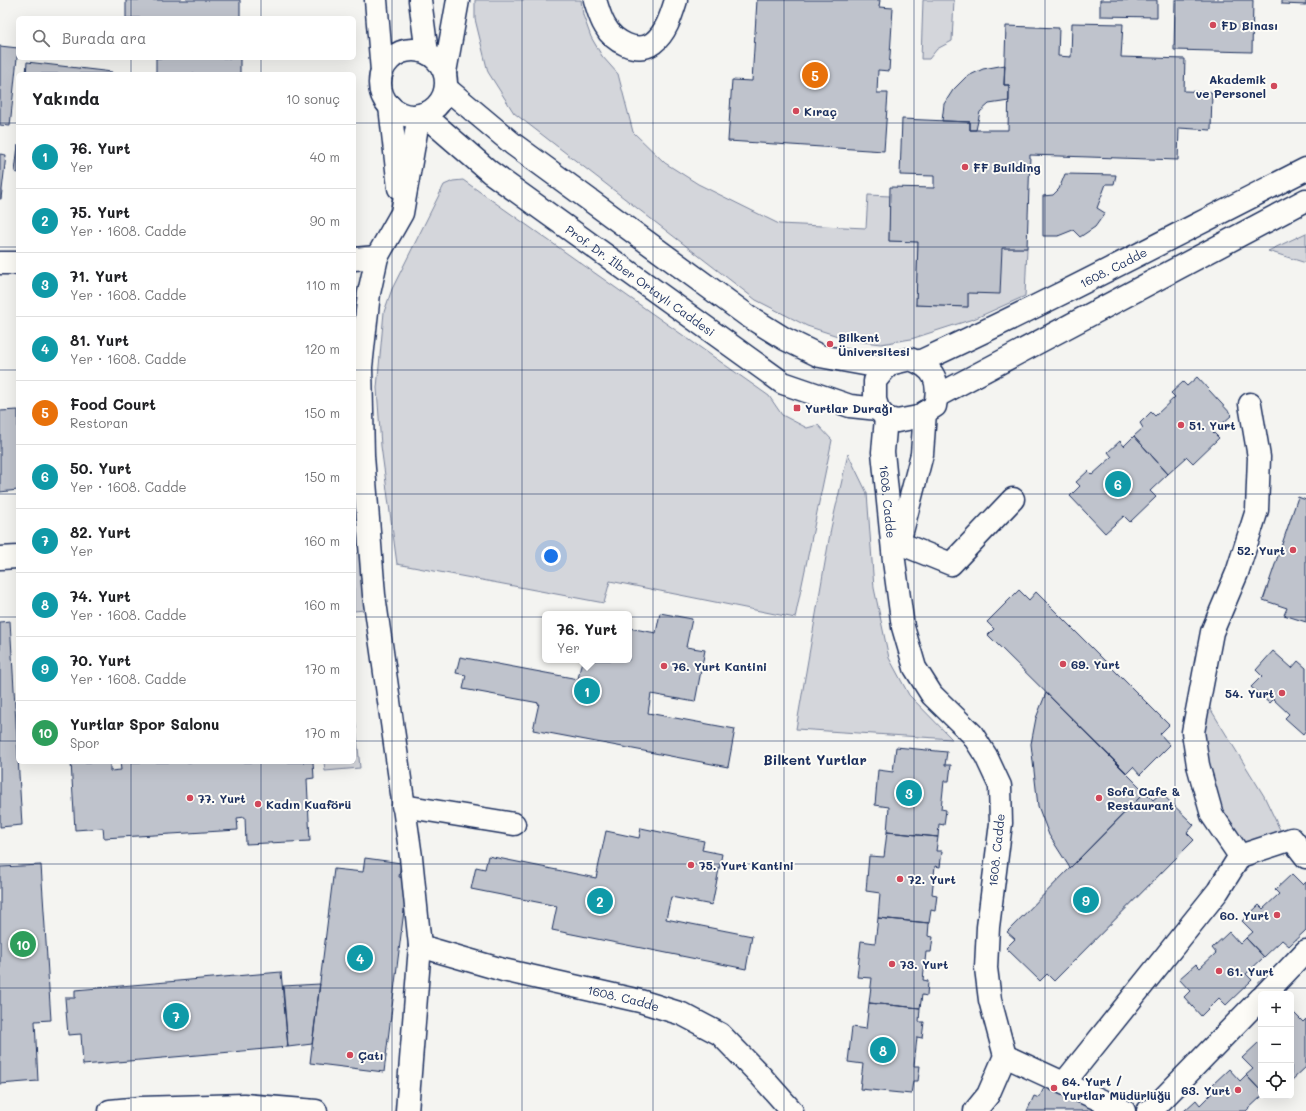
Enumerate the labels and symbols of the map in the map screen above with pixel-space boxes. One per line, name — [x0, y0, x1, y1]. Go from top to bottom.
place label: FD Binası — [1221, 17, 1278, 33]
marker: FD Binası — [1208, 20, 1218, 30]
pin: 5 — [802, 60, 828, 90]
place label: Akademik ve Personel — [1196, 71, 1266, 101]
marker: Akademik ve Personel — [1269, 81, 1279, 91]
place label: Kıraç — [804, 103, 837, 119]
marker: Kıraç — [791, 106, 801, 116]
place label: FF Building — [973, 159, 1041, 175]
marker: FF Building — [960, 162, 970, 172]
street label: Prof. Dr. İlber Ortaylı Caddesi — [563, 221, 718, 339]
street label: 1608. Cadde — [1077, 244, 1149, 291]
place label: Bilkent Üniversitesi — [838, 329, 910, 359]
marker: Bilkent Üniversitesi — [825, 339, 835, 349]
place label: Yurtlar Durağı — [805, 400, 893, 416]
marker: Yurtlar Durağı — [792, 403, 802, 413]
place label: 51. Yurt — [1189, 417, 1236, 433]
marker: 51. Yurt — [1176, 420, 1186, 430]
street label: 1608. Cadde — [876, 464, 900, 539]
pin: 6 — [1105, 469, 1131, 499]
place label: 52. Yurt — [1237, 542, 1285, 558]
marker: 52. Yurt — [1288, 545, 1298, 555]
your location — [541, 546, 561, 566]
place label: 69. Yurt — [1071, 656, 1120, 672]
place label: 76. Yurt Kantini — [672, 658, 767, 674]
marker: 69. Yurt — [1058, 659, 1068, 669]
marker: 76. Yurt Kantini — [659, 661, 669, 671]
pin: 1 — [574, 676, 600, 706]
place label: 54. Yurt — [1225, 685, 1274, 701]
marker: 54. Yurt — [1277, 688, 1287, 698]
district label: Bilkent Yurtlar — [763, 750, 867, 769]
pin: 3 — [896, 778, 922, 808]
place label: Sofa Cafe & Restaurant — [1107, 783, 1181, 813]
place label: 77. Yurt — [198, 790, 246, 806]
marker: 77. Yurt — [185, 793, 195, 803]
marker: Sofa Cafe & Restaurant — [1094, 793, 1104, 803]
place label: Kadın Kuaförü — [266, 796, 352, 812]
marker: Kadın Kuaförü — [253, 799, 263, 809]
street label: 1608. Cadde — [984, 813, 1008, 887]
place label: 75. Yurt Kantini — [699, 857, 794, 873]
marker: 75. Yurt Kantini — [686, 860, 696, 870]
place label: 72. Yurt — [908, 871, 956, 887]
marker: 72. Yurt — [895, 874, 905, 884]
pin: 9 — [1073, 885, 1099, 915]
pin: 2 — [587, 886, 613, 916]
place label: 60. Yurt — [1220, 907, 1269, 923]
marker: 60. Yurt — [1272, 910, 1282, 920]
pin: 10 — [10, 929, 36, 959]
pin: 4 — [347, 943, 373, 973]
place label: 73. Yurt — [900, 956, 948, 972]
marker: 73. Yurt — [887, 959, 897, 969]
place label: 61. Yurt — [1227, 963, 1274, 979]
marker: 61. Yurt — [1214, 966, 1224, 976]
street label: 1608. Cadde — [586, 981, 661, 1015]
pin: 7 — [163, 1001, 189, 1031]
pin: 8 — [870, 1035, 896, 1065]
place label: Çatı — [358, 1047, 384, 1063]
marker: Çatı — [345, 1050, 355, 1060]
place label: 64. Yurt / Yurtlar Müdürlüğü — [1062, 1073, 1171, 1103]
place label: 63. Yurt — [1181, 1082, 1230, 1098]
marker: 64. Yurt / Yurtlar Müdürlüğü — [1049, 1083, 1059, 1093]
marker: 63. Yurt — [1233, 1085, 1243, 1095]

